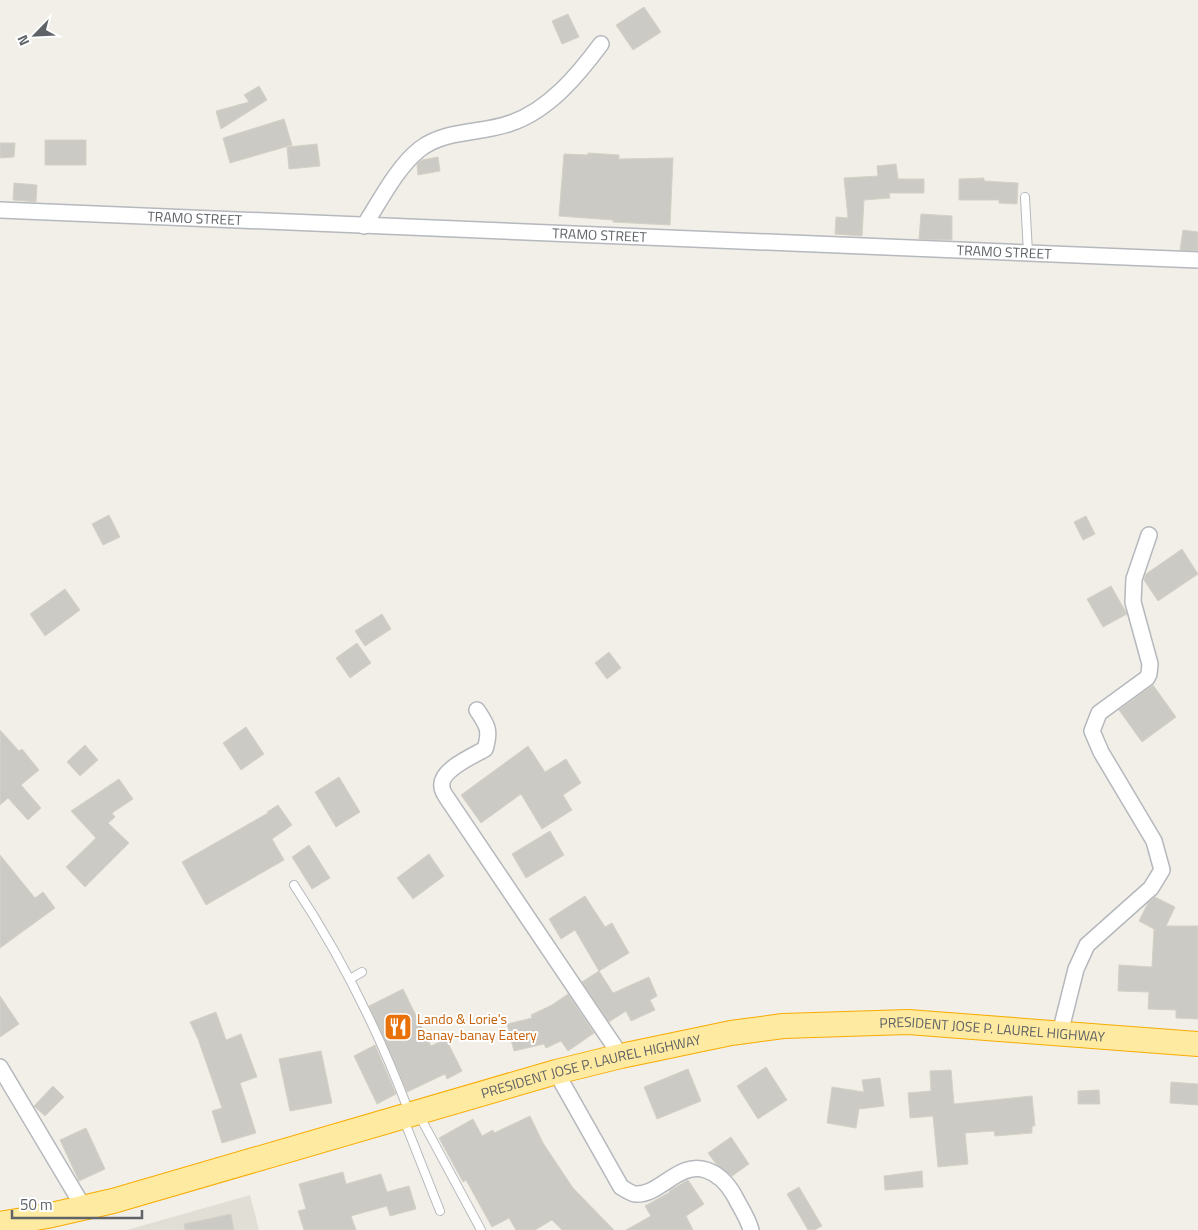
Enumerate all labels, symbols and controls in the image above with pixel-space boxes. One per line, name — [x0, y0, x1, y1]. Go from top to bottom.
north arrow — [10, 10, 60, 60]
text: N — [11, 32, 34, 49]
street label: TRAMO STREET — [147, 205, 243, 230]
street label: TRAMO STREET — [552, 222, 648, 247]
street label: TRAMO STREET — [956, 239, 1053, 264]
place label: Lando & Lorie's Banay-banay Eatery — [417, 1008, 537, 1045]
street label: PRESIDENT JOSE P. LAUREL HIGHWAY — [879, 1011, 1106, 1047]
restaurant icon: Lando & Lorie's Banay-banay Eatery — [383, 1012, 413, 1042]
street label: PRESIDENT JOSE P. LAUREL HIGHWAY — [478, 1029, 703, 1103]
scale bar — [12, 1188, 142, 1220]
text: 50 m — [20, 1193, 53, 1216]

